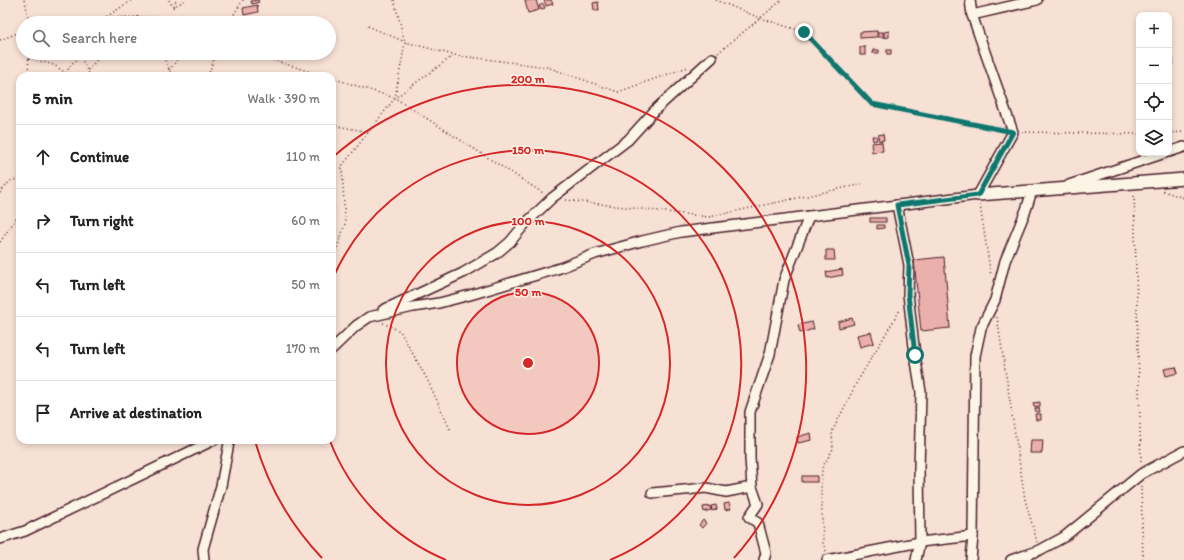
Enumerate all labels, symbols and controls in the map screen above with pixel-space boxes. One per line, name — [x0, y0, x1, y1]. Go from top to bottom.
map controls — [1136, 12, 1172, 156]
button: + — [1136, 12, 1172, 48]
search box — [16, 16, 336, 60]
route end — [795, 23, 813, 41]
icon: search — [30, 27, 52, 49]
text: Search here — [62, 29, 137, 47]
button: − — [1136, 48, 1172, 84]
text: 200 m — [511, 72, 546, 86]
button: locate — [1136, 84, 1172, 120]
text: 5 min — [32, 88, 72, 108]
text: Walk · 390 m — [248, 91, 320, 106]
button: layers — [1136, 120, 1172, 156]
text: 150 m — [512, 143, 545, 157]
icon: ahead — [32, 146, 54, 168]
text: Continue — [70, 148, 129, 166]
text: 110 m — [286, 149, 320, 164]
icon: right — [32, 210, 54, 232]
text: Turn right — [70, 212, 134, 230]
text: 60 m — [291, 213, 320, 228]
text: 100 m — [511, 214, 545, 228]
icon: left — [32, 274, 54, 296]
text: Turn left — [70, 276, 125, 294]
text: 50 m — [291, 277, 320, 292]
text: 50 m — [515, 285, 542, 299]
icon: left — [32, 338, 54, 360]
text: Turn left — [70, 340, 125, 358]
text: 170 m — [286, 341, 320, 356]
route start — [906, 346, 924, 364]
centre of rings — [521, 356, 535, 370]
icon: arrive — [32, 402, 54, 424]
text: Arrive at destination — [70, 404, 202, 422]

